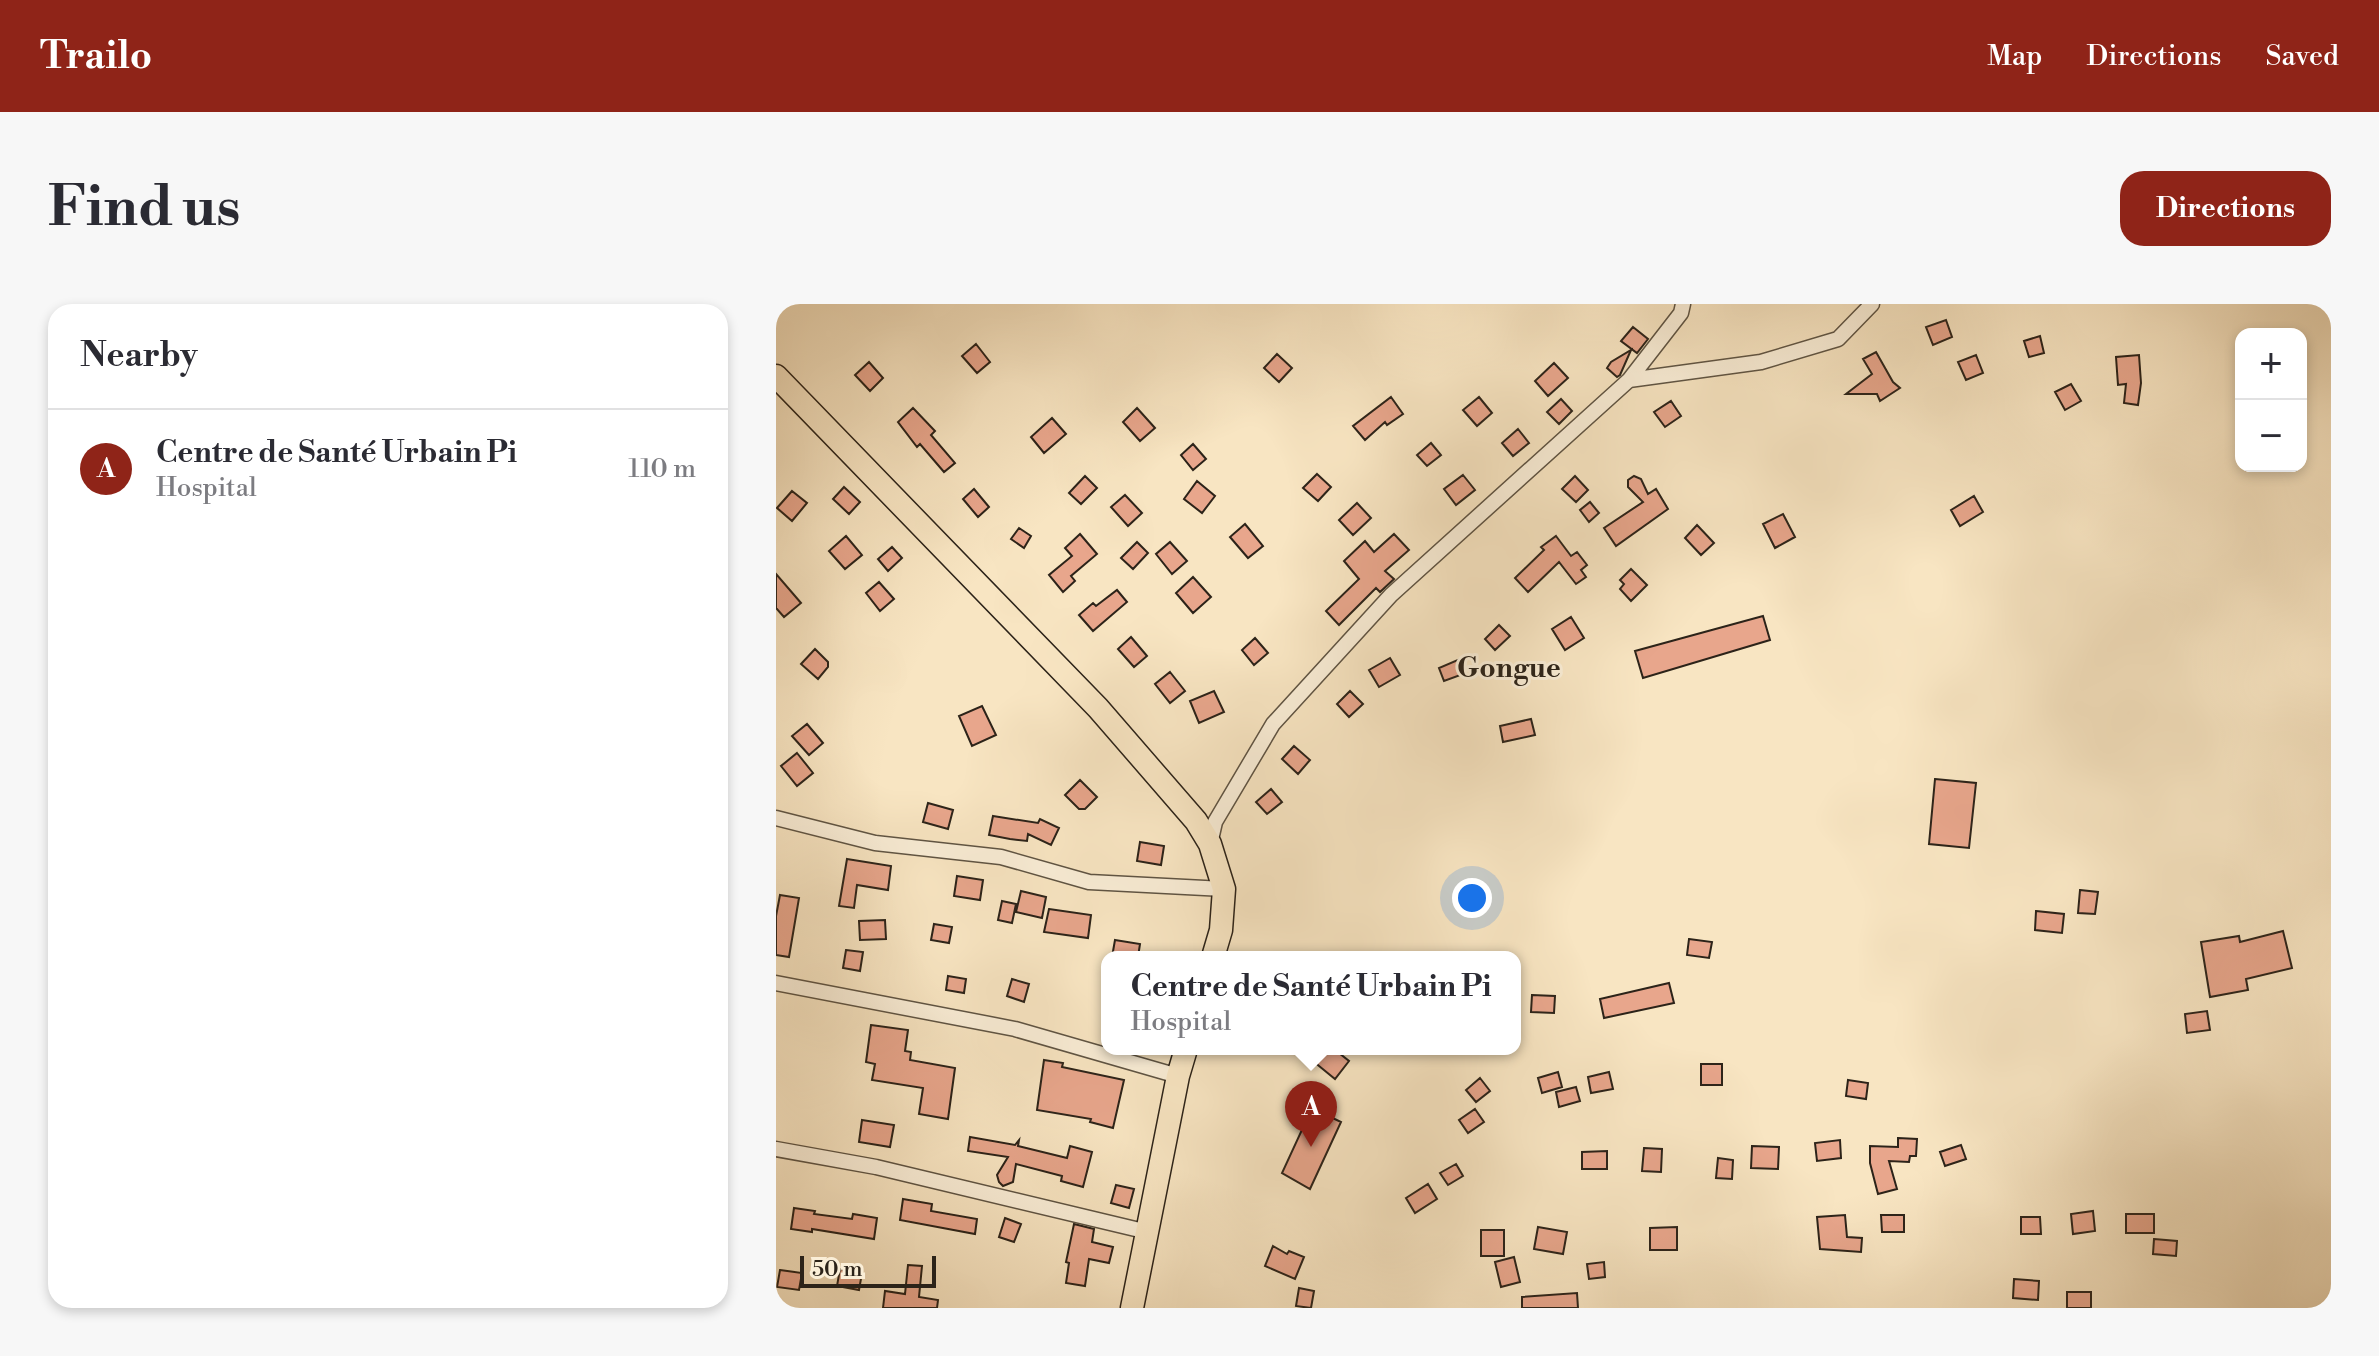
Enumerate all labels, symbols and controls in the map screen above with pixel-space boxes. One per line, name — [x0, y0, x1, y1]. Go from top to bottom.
text: Trailo — [40, 33, 152, 80]
text: Map — [1987, 39, 2042, 74]
text: Directions — [2086, 39, 2221, 74]
text: Saved — [2265, 39, 2339, 74]
button: Directions — [2120, 171, 2331, 246]
text: Find us — [48, 173, 241, 243]
map controls — [2235, 328, 2307, 472]
button: + — [2235, 328, 2307, 400]
text: Nearby — [80, 335, 198, 377]
button: − — [2235, 400, 2307, 472]
text: Centre de Santé Urbain Pi — [156, 434, 517, 472]
text: A — [97, 453, 115, 485]
text: 110 m — [628, 453, 696, 485]
text: Hospital — [156, 472, 257, 504]
district label: Gongue — [1457, 651, 1561, 686]
your location — [1452, 878, 1492, 918]
popup — [1101, 951, 1521, 1055]
text: Centre de Santé Urbain Pi — [1131, 968, 1492, 1006]
text: Hospital — [1131, 1006, 1231, 1038]
pin: A — [1285, 1081, 1337, 1147]
scale bar — [800, 1252, 936, 1288]
text: 50 m — [812, 1256, 863, 1283]

